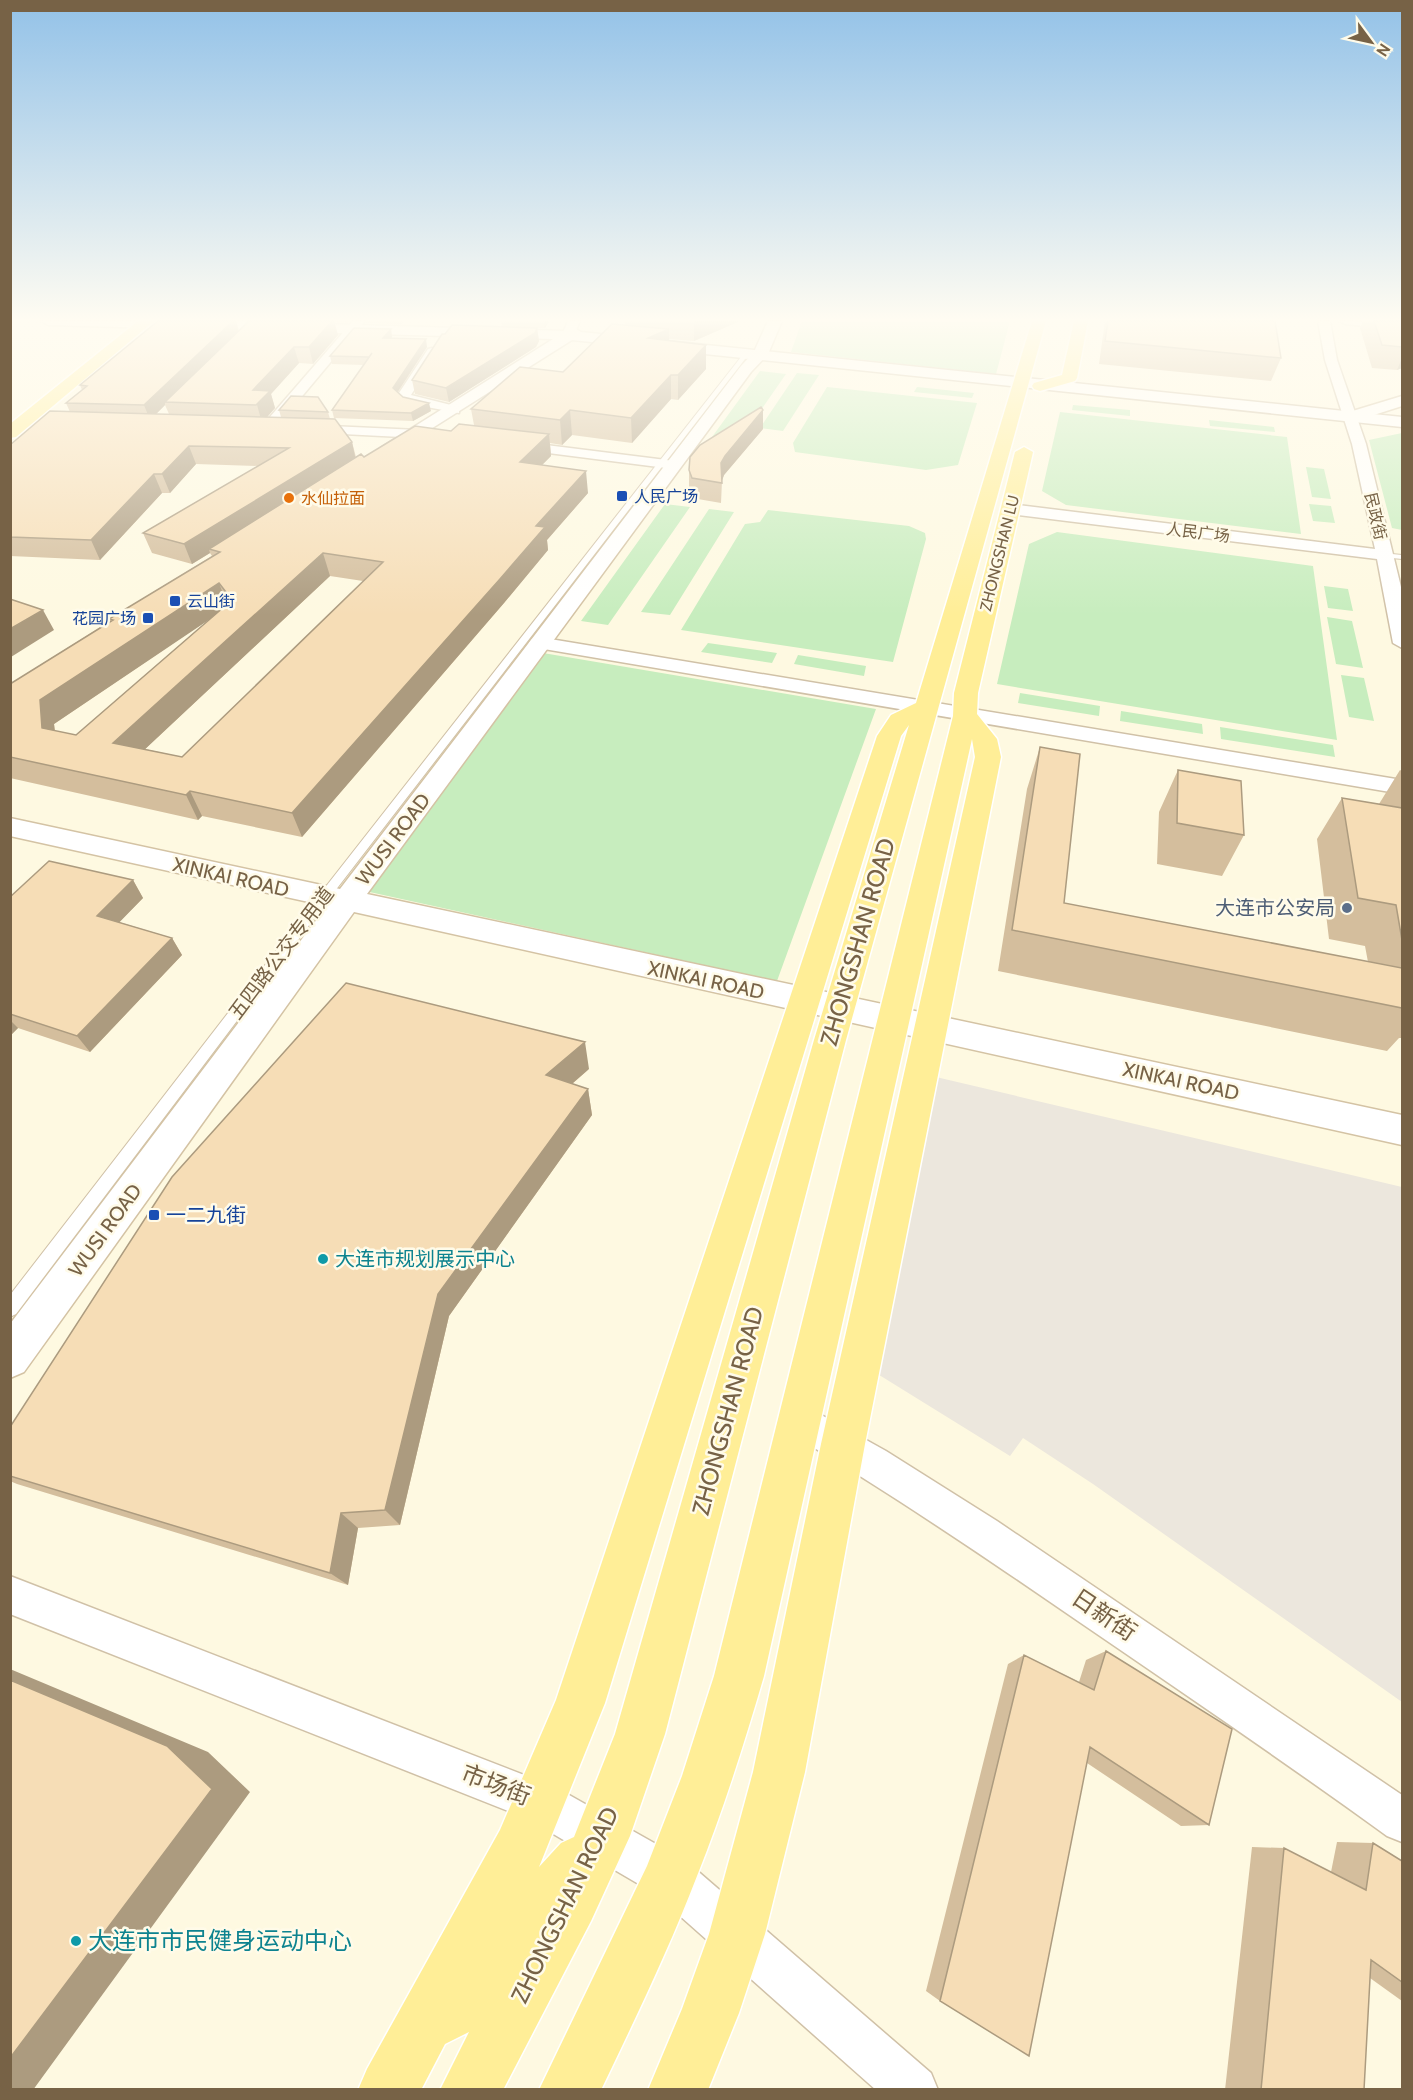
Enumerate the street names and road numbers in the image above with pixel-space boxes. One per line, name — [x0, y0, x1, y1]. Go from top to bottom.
street label: 民政街 — [1361, 491, 1390, 542]
street label: ZHONGSHAN LU — [976, 493, 1023, 613]
street label: 人民广场 — [1165, 519, 1231, 546]
street label: WUSI ROAD — [351, 788, 435, 890]
street label: ZHONGSHAN ROAD — [814, 835, 901, 1049]
street label: XINKAI ROAD — [171, 852, 291, 902]
street label: 五四路公交专用道 — [223, 882, 339, 1024]
street label: XINKAI ROAD — [646, 956, 766, 1004]
street label: XINKAI ROAD — [1121, 1057, 1241, 1105]
street label: WUSI ROAD — [63, 1179, 147, 1281]
street label: ZHONGSHAN ROAD — [686, 1303, 769, 1518]
street label: 日新街 — [1066, 1582, 1142, 1647]
street label: 市场街 — [457, 1758, 535, 1811]
street label: ZHONGSHAN ROAD — [504, 1802, 625, 2008]

